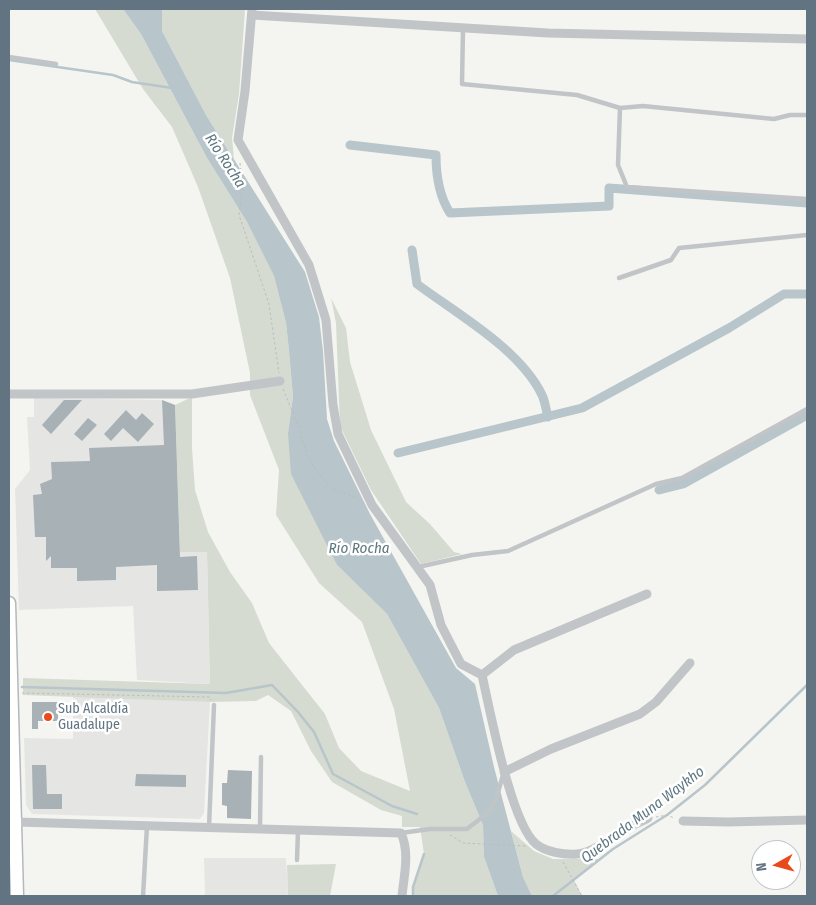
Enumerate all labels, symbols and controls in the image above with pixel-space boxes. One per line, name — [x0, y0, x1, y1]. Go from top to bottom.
water label: Río Rocha — [201, 131, 249, 191]
water label: Río Rocha — [328, 540, 390, 558]
place label: Sub Alcaldía Guadalupe — [58, 701, 128, 734]
marker: Sub Alcaldía Guadalupe — [42, 711, 54, 723]
water label: Quebrada Muna Waykho — [578, 763, 708, 867]
north arrow — [751, 840, 801, 890]
text: N — [753, 862, 771, 872]

